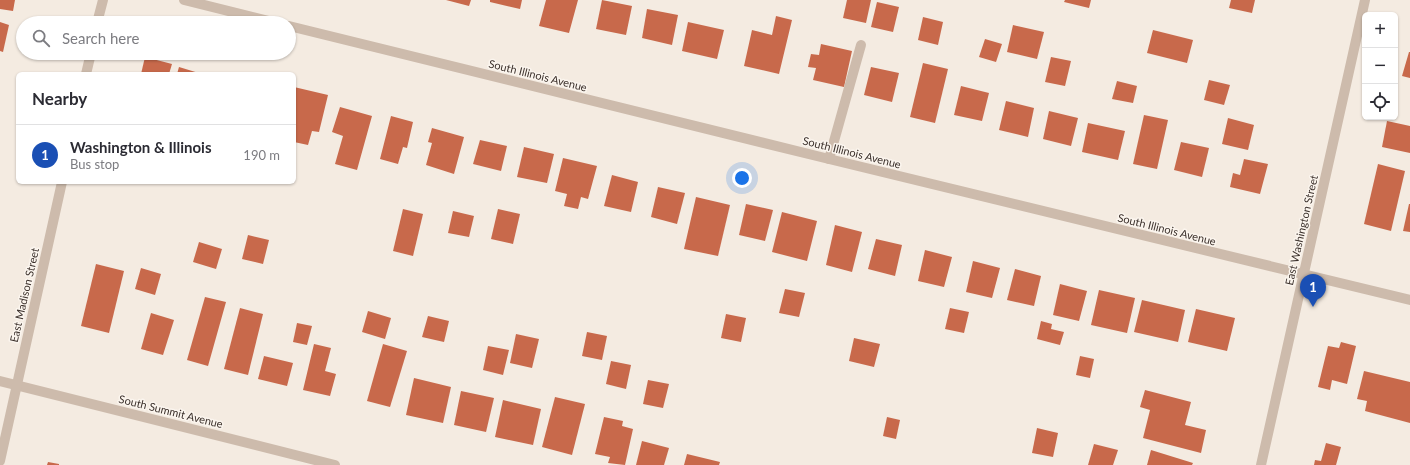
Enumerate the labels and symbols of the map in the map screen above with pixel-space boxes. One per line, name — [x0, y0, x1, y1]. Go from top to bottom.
street label: South Illinois Avenue — [488, 57, 589, 94]
street label: South Illinois Avenue — [802, 134, 903, 171]
your location — [732, 168, 752, 188]
street label: East Washington Street — [1282, 174, 1320, 286]
street label: South Illinois Avenue — [1117, 211, 1218, 248]
street label: East Madison Street — [7, 246, 41, 343]
pin: 1 — [1300, 274, 1326, 307]
street label: South Summit Avenue — [118, 392, 225, 430]

